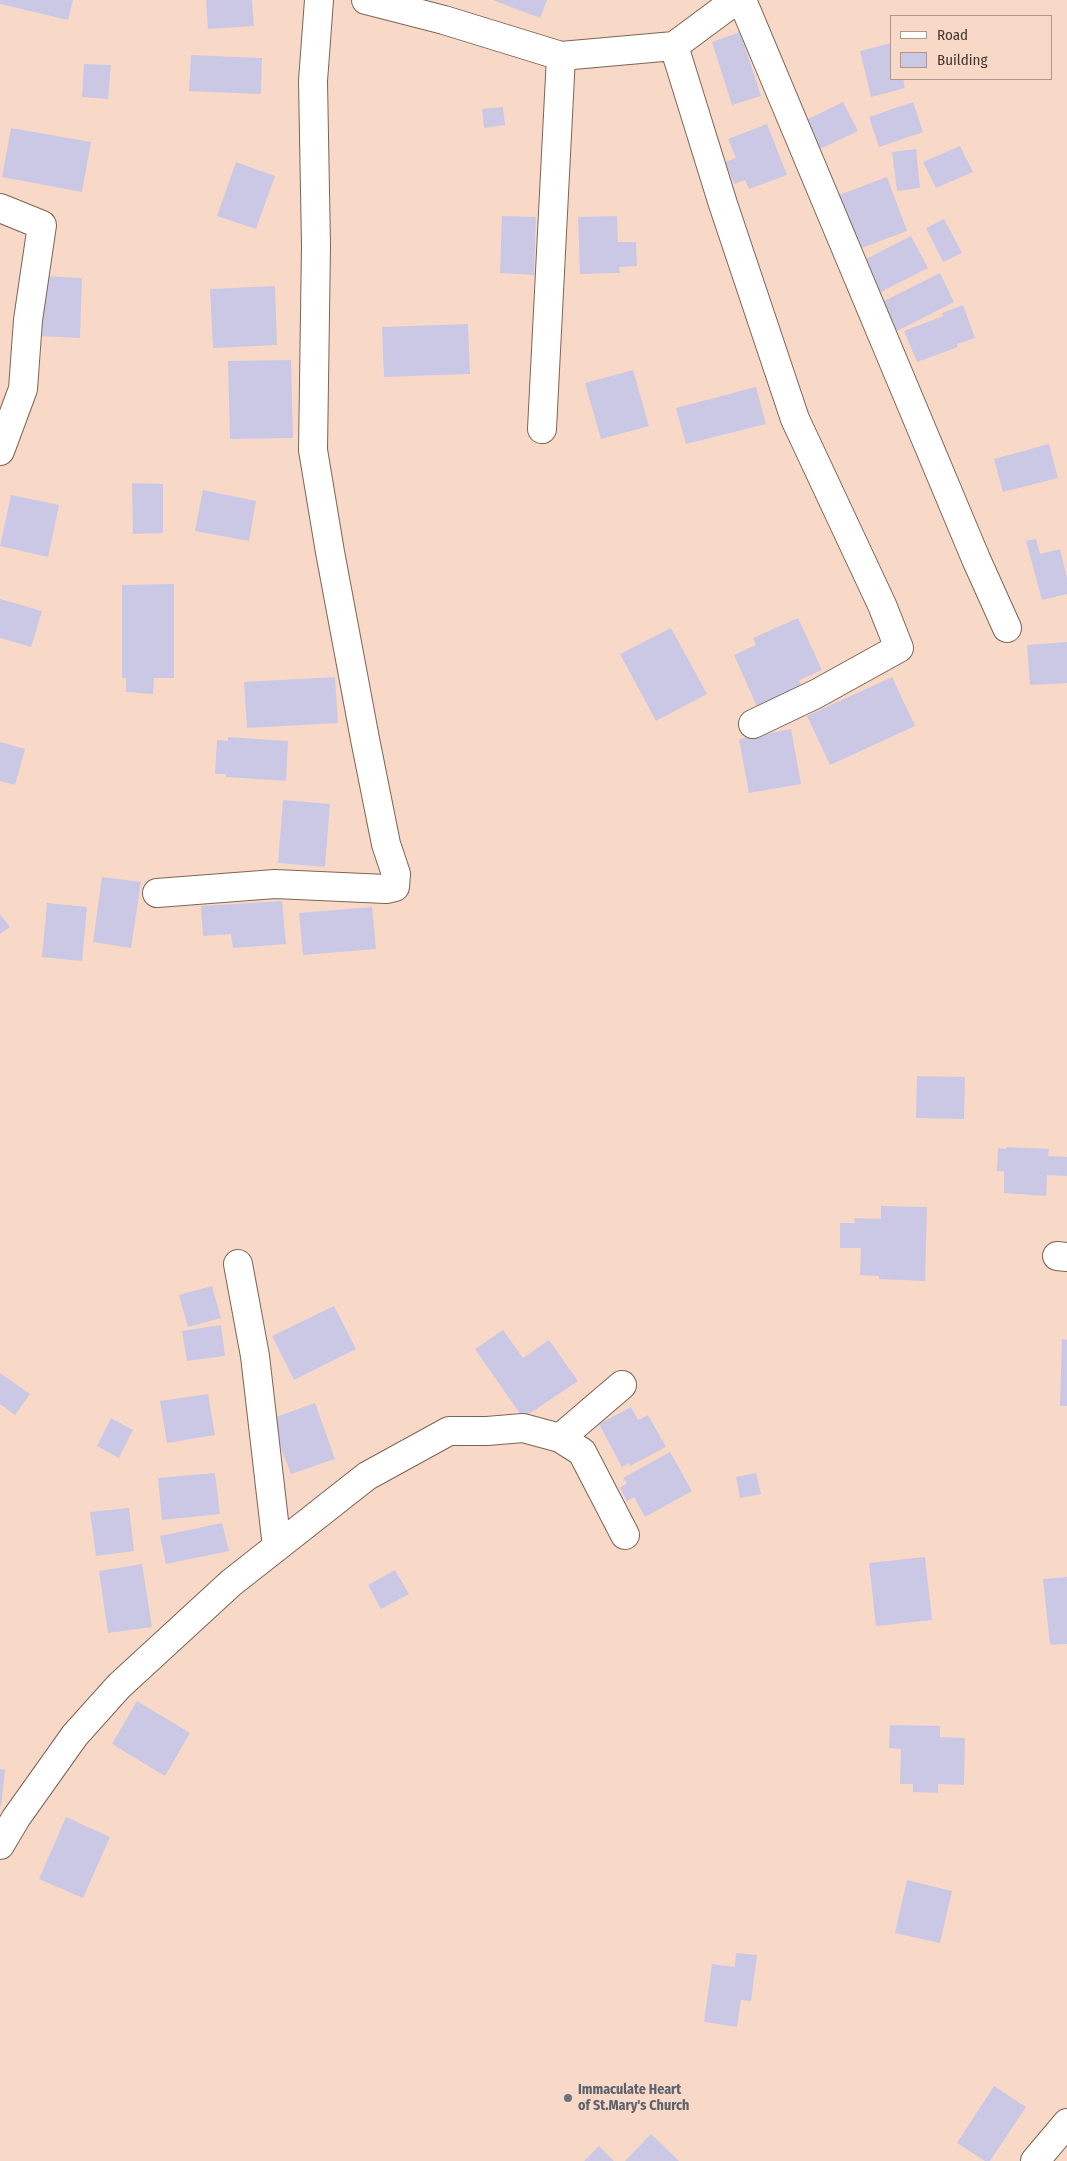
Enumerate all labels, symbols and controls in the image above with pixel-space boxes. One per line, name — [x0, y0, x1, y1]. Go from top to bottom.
legend — [890, 15, 1052, 80]
text: Road — [937, 26, 968, 44]
text: Building — [937, 51, 988, 69]
place label: Immaculate Heart of St.Mary's Church — [578, 2082, 689, 2114]
marker: Immaculate Heart of St.Mary's Church — [562, 2092, 574, 2104]

